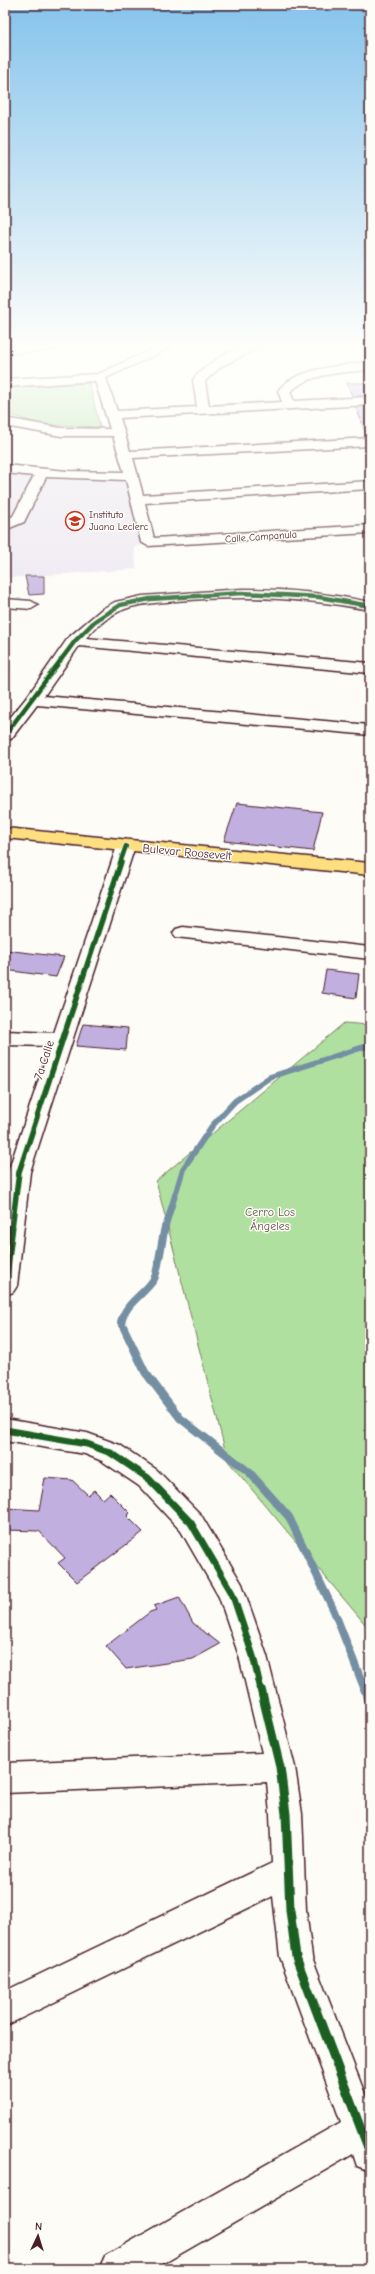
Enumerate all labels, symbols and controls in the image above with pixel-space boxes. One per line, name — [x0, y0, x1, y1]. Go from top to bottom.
place label: Instituto Juana Leclerc — [89, 509, 148, 533]
school or university icon: Instituto Juana Leclerc — [64, 510, 86, 532]
street label: Calle Campanula — [225, 529, 297, 545]
street label: Bulevar Roosevelt — [142, 841, 233, 863]
street label: 7a Calle — [31, 1038, 57, 1082]
park label: Cerro Los Ángeles — [245, 1205, 295, 1233]
north arrow — [18, 2216, 58, 2256]
text: N — [35, 2220, 43, 2233]

